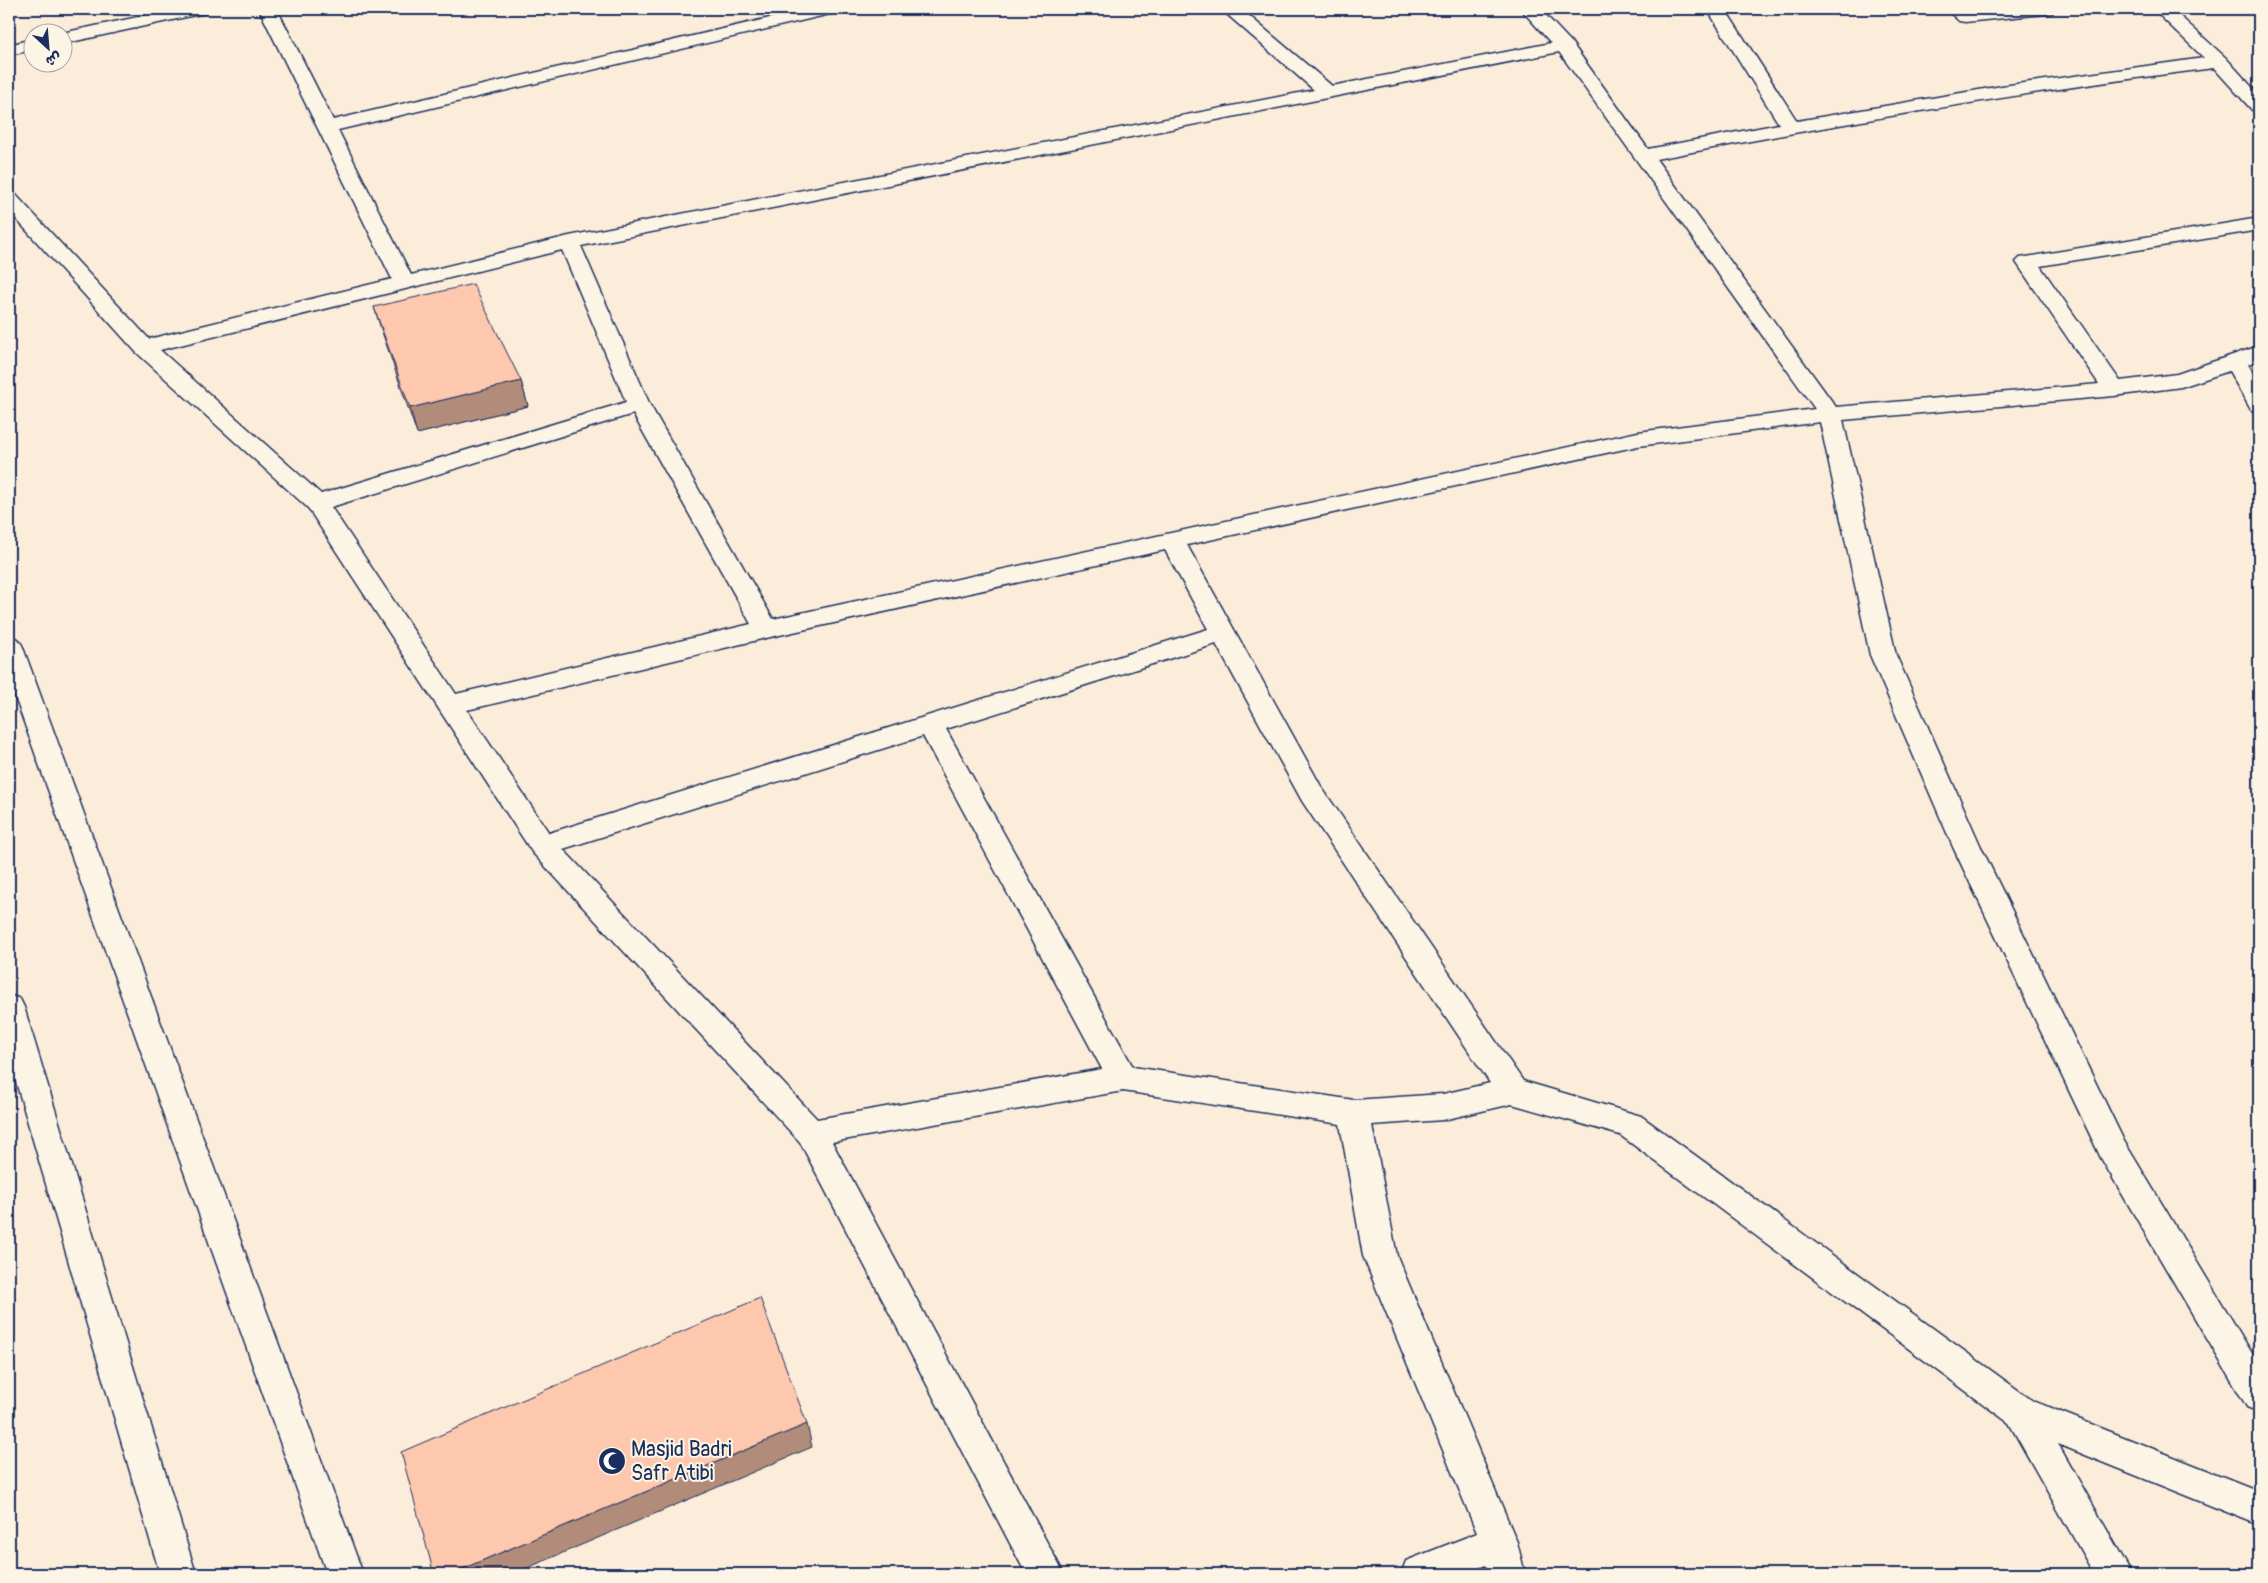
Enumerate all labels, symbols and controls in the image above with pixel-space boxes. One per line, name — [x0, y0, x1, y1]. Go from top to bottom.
north arrow — [22, 22, 72, 72]
text: ش — [43, 48, 64, 70]
place label: Masjid Badri Safr Atibi — [631, 1436, 732, 1487]
mosque icon: Masjid Badri Safr Atibi — [597, 1446, 627, 1476]

